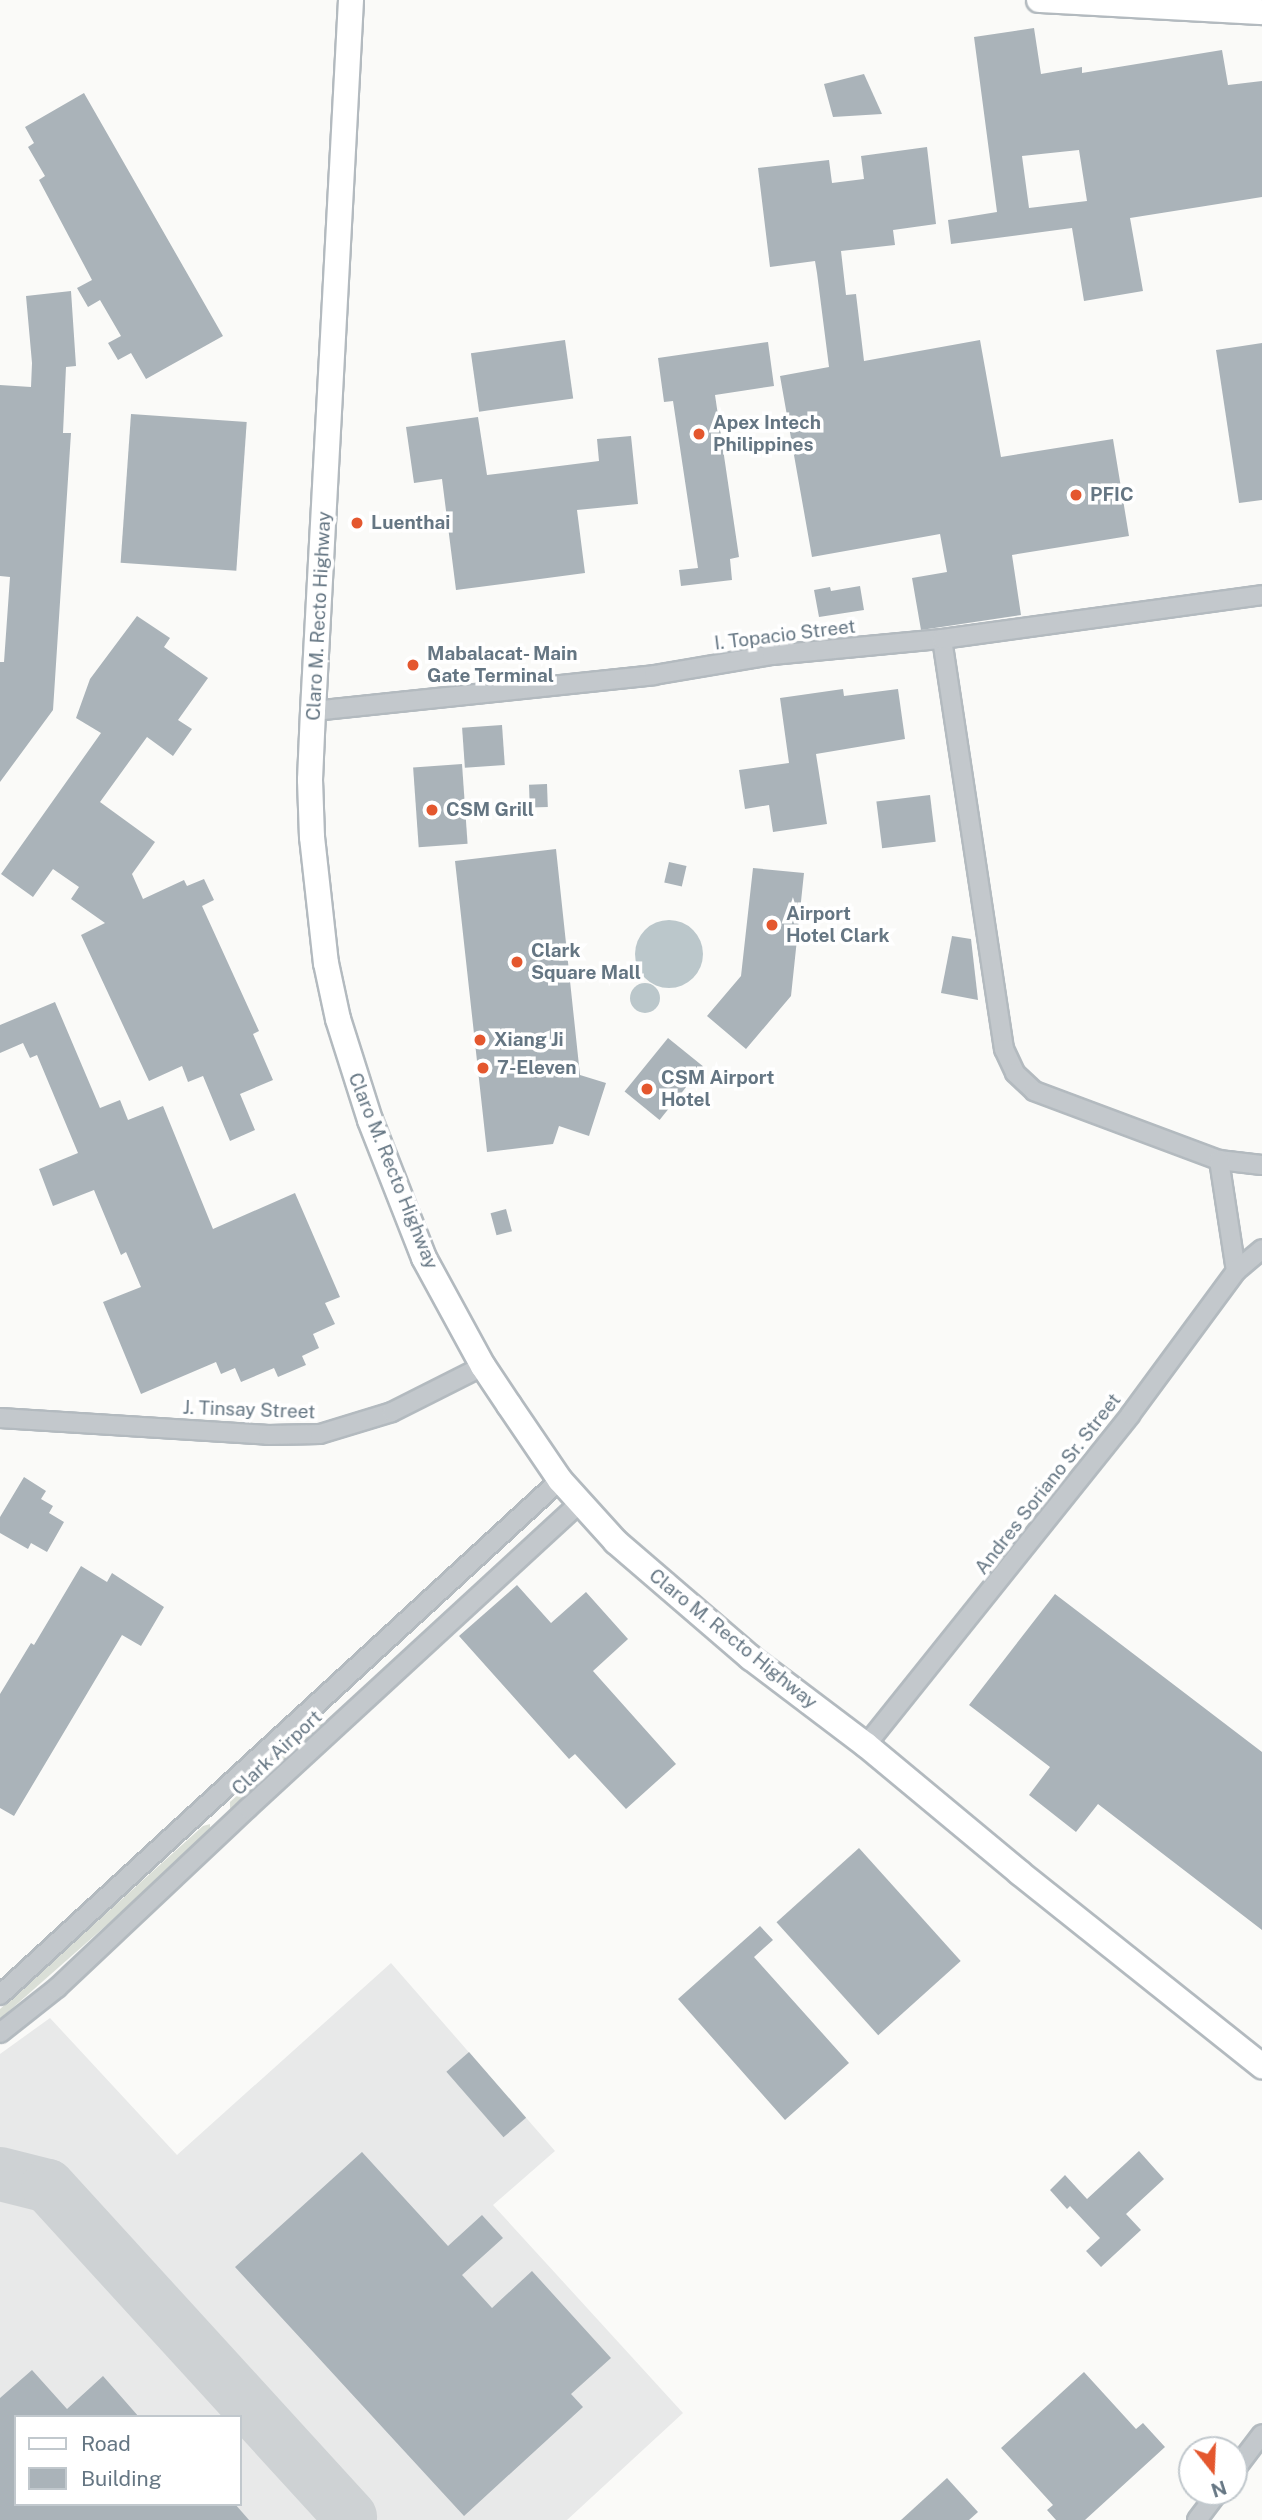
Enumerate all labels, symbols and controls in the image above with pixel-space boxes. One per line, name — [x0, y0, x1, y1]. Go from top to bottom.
place label: Apex Intech Philippines — [713, 412, 821, 456]
marker: Apex Intech Philippines — [691, 426, 707, 442]
place label: PFIC — [1090, 484, 1134, 506]
marker: PFIC — [1068, 487, 1084, 503]
street label: Claro M. Recto Highway — [302, 511, 336, 721]
place label: Luenthai — [371, 512, 450, 534]
marker: Luenthai — [349, 515, 365, 531]
street label: I. Topacio Street — [713, 615, 857, 655]
place label: Mabalacat- Main Gate Terminal — [427, 643, 579, 687]
marker: Mabalacat- Main Gate Terminal — [405, 657, 421, 673]
place label: CSM Grill — [446, 799, 534, 821]
marker: CSM Grill — [424, 802, 440, 818]
place label: Airport Hotel Clark — [786, 903, 889, 947]
marker: Airport Hotel Clark — [764, 917, 780, 933]
place label: Clark Square Mall — [531, 940, 641, 984]
marker: Clark Square Mall — [509, 954, 525, 970]
place label: Xiang Ji — [494, 1029, 564, 1051]
marker: Xiang Ji — [472, 1032, 488, 1048]
place label: 7-Eleven — [497, 1057, 576, 1079]
marker: 7-Eleven — [475, 1060, 491, 1076]
place label: CSM Airport Hotel — [661, 1067, 774, 1111]
street label: Claro M. Recto Highway — [343, 1069, 443, 1273]
marker: CSM Airport Hotel — [639, 1081, 655, 1097]
street label: Andres Soriano Sr. Street — [970, 1389, 1126, 1579]
street label: J. Tinsay Street — [182, 1396, 316, 1424]
street label: Claro M. Recto Highway — [644, 1564, 822, 1714]
street label: Clark Airport — [227, 1706, 327, 1800]
legend — [14, 2415, 242, 2506]
text: Road — [81, 2431, 131, 2456]
north arrow — [1178, 2436, 1248, 2506]
text: Building — [81, 2466, 162, 2491]
text: N — [1208, 2476, 1229, 2502]

